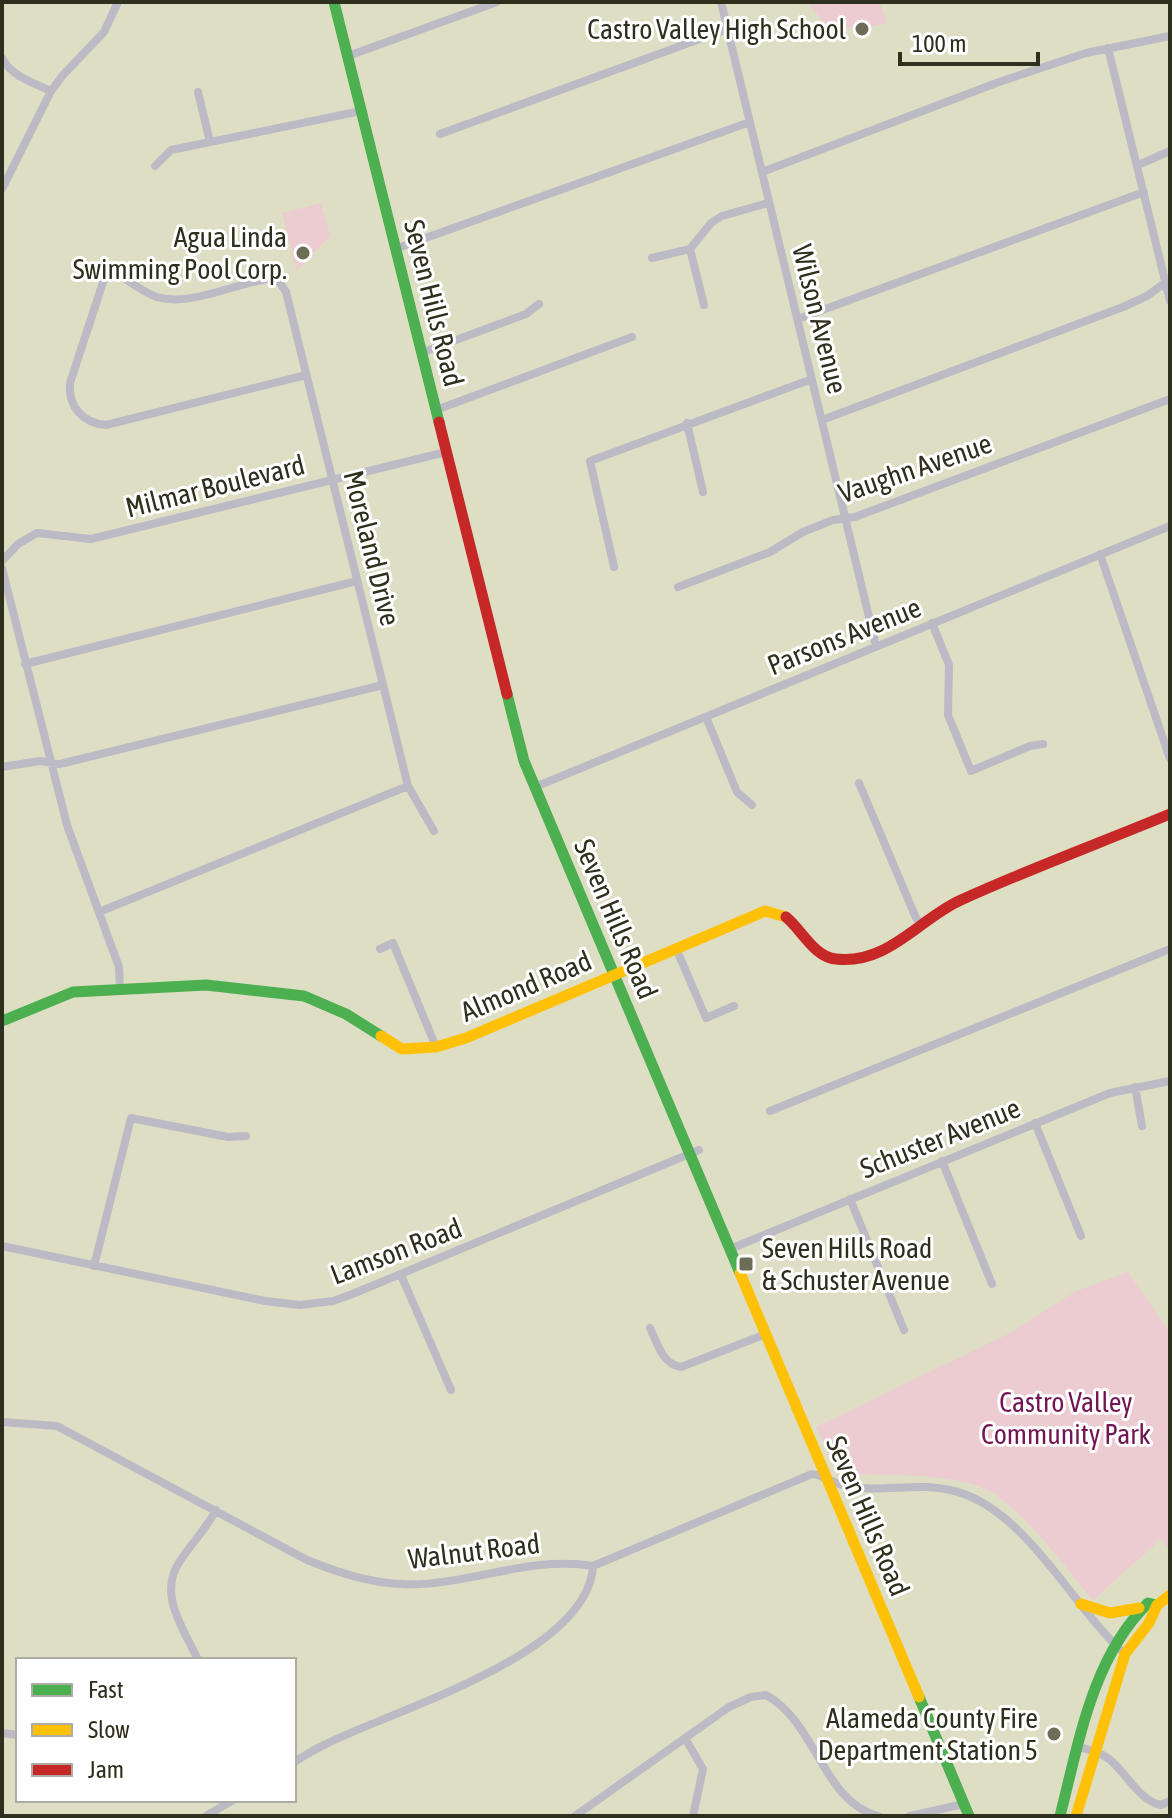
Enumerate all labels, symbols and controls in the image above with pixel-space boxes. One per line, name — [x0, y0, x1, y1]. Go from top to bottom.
place label: Castro Valley High School — [587, 13, 847, 45]
scale bar — [900, 16, 1038, 66]
marker: Castro Valley High School — [853, 20, 871, 38]
text: 100 m — [912, 30, 966, 57]
street label: Seven Hills Road — [398, 217, 470, 389]
place label: Agua Linda Swimming Pool Corp. — [73, 221, 287, 285]
street label: Wilson Avenue — [786, 241, 854, 397]
marker: Agua Linda Swimming Pool Corp. — [294, 244, 312, 262]
street label: Vaughn Avenue — [834, 427, 996, 509]
street label: Milmar Boulevard — [122, 448, 308, 524]
street label: Moreland Drive — [337, 467, 407, 629]
street label: Parsons Avenue — [763, 591, 925, 681]
street label: Seven Hills Road — [568, 834, 664, 1004]
street label: Almond Road — [456, 944, 596, 1028]
street label: Schuster Avenue — [856, 1091, 1024, 1185]
street label: Lamson Road — [326, 1211, 466, 1291]
place label: Seven Hills Road & Schuster Avenue — [762, 1232, 950, 1296]
marker: Seven Hills Road & Schuster Avenue — [737, 1255, 755, 1273]
park label: Castro Valley Community Park — [981, 1386, 1151, 1450]
street label: Seven Hills Road — [820, 1431, 916, 1601]
street label: Walnut Road — [406, 1527, 542, 1575]
legend — [16, 1658, 296, 1802]
text: Fast — [88, 1676, 124, 1703]
place label: Alameda County Fire Department Station 5 — [818, 1702, 1038, 1766]
text: Slow — [88, 1716, 130, 1743]
marker: Alameda County Fire Department Station 5 — [1045, 1725, 1063, 1743]
text: Jam — [88, 1756, 124, 1783]

